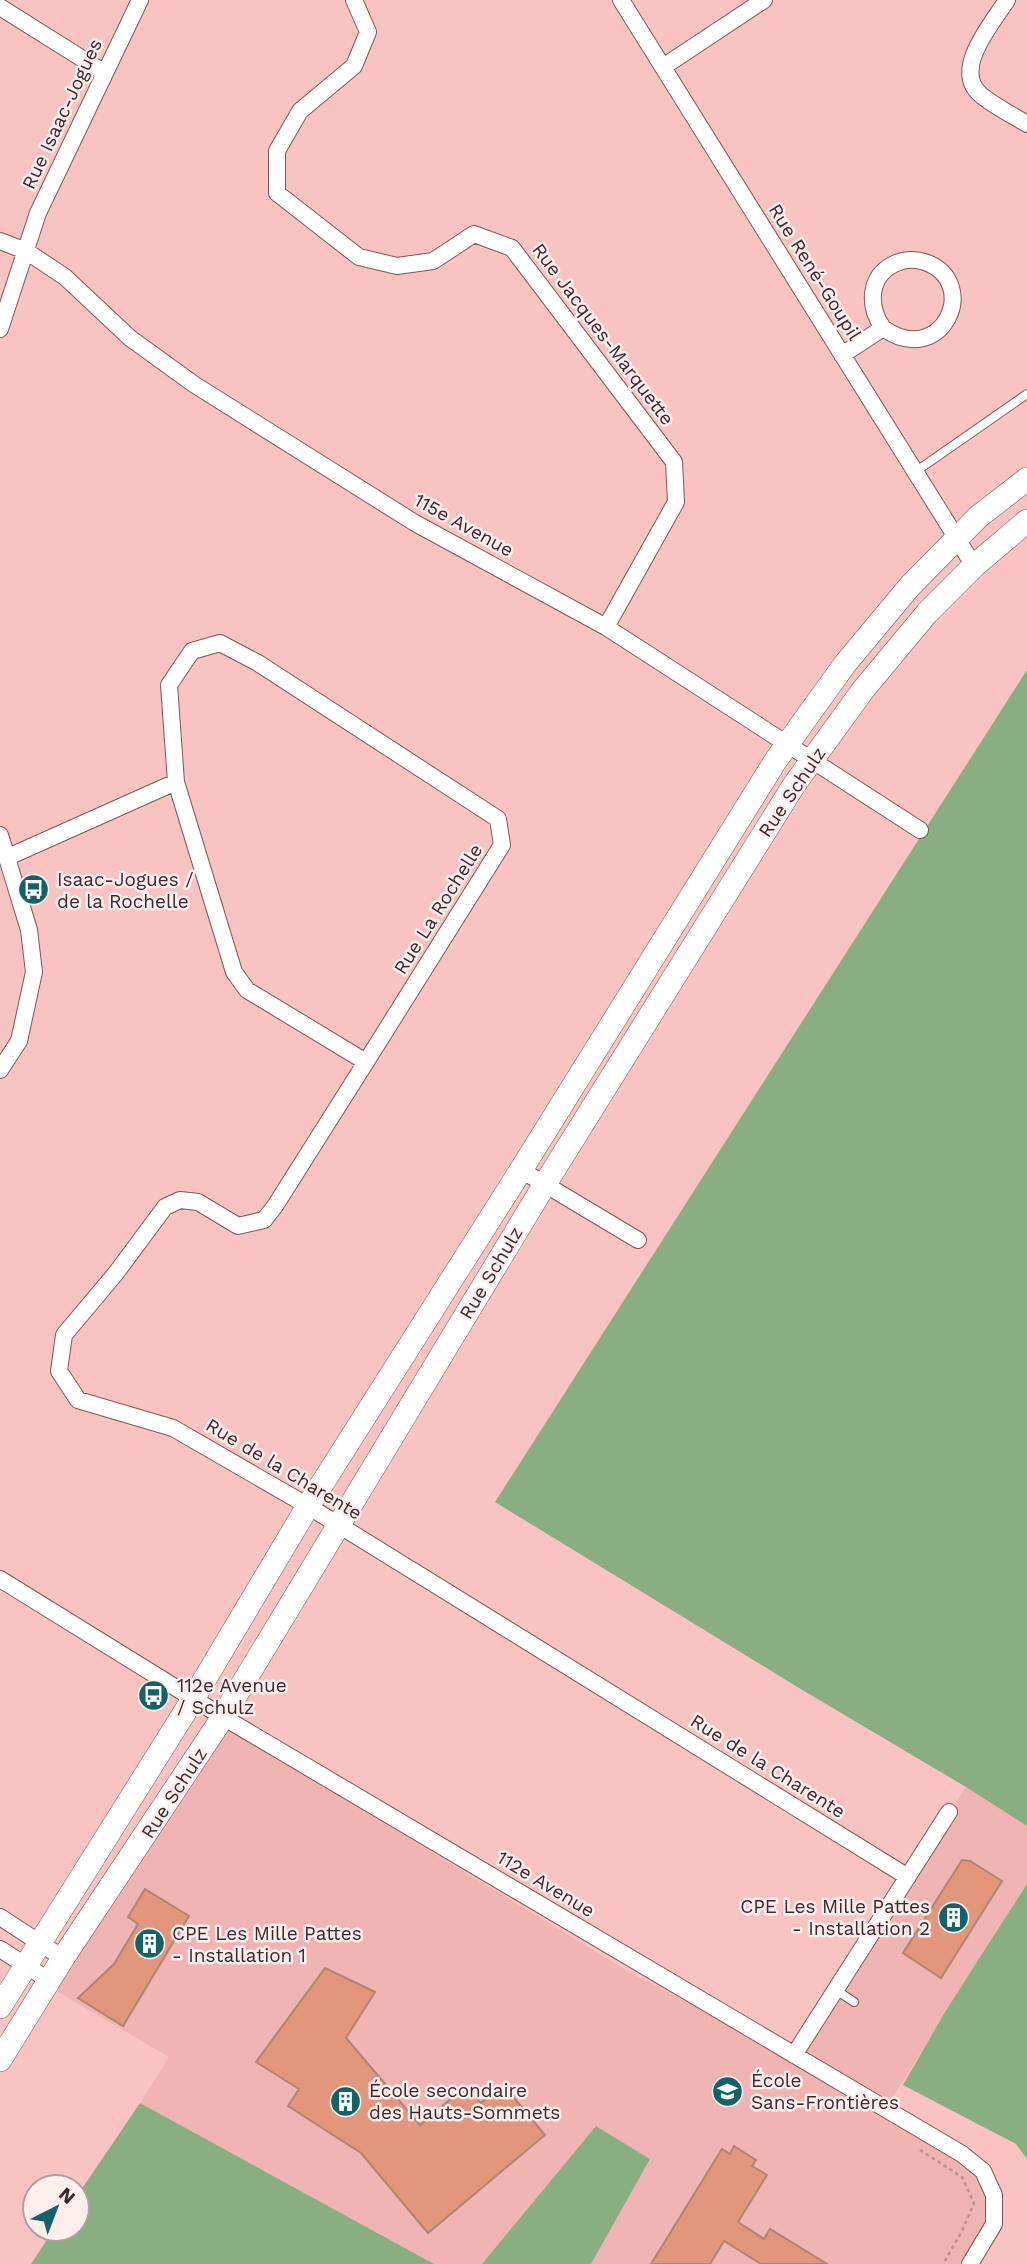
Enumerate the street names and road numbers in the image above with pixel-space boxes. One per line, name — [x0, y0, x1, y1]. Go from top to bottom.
street label: Rue Isaac-Jogues — [17, 35, 107, 193]
street label: Rue René-Goupil — [764, 199, 866, 345]
street label: Rue Jacques-Marquette — [527, 239, 679, 429]
street label: 115e Avenue — [410, 488, 518, 562]
street label: Rue Schulz — [753, 743, 831, 841]
street label: Rue La Rochelle — [389, 840, 487, 978]
street label: Rue Schulz — [454, 1223, 528, 1323]
street label: Rue de la Charente — [202, 1413, 366, 1525]
street label: Rue de la Charente — [686, 1709, 850, 1823]
street label: Rue Schulz — [136, 1743, 212, 1843]
street label: 112e Avenue — [493, 1846, 599, 1922]

